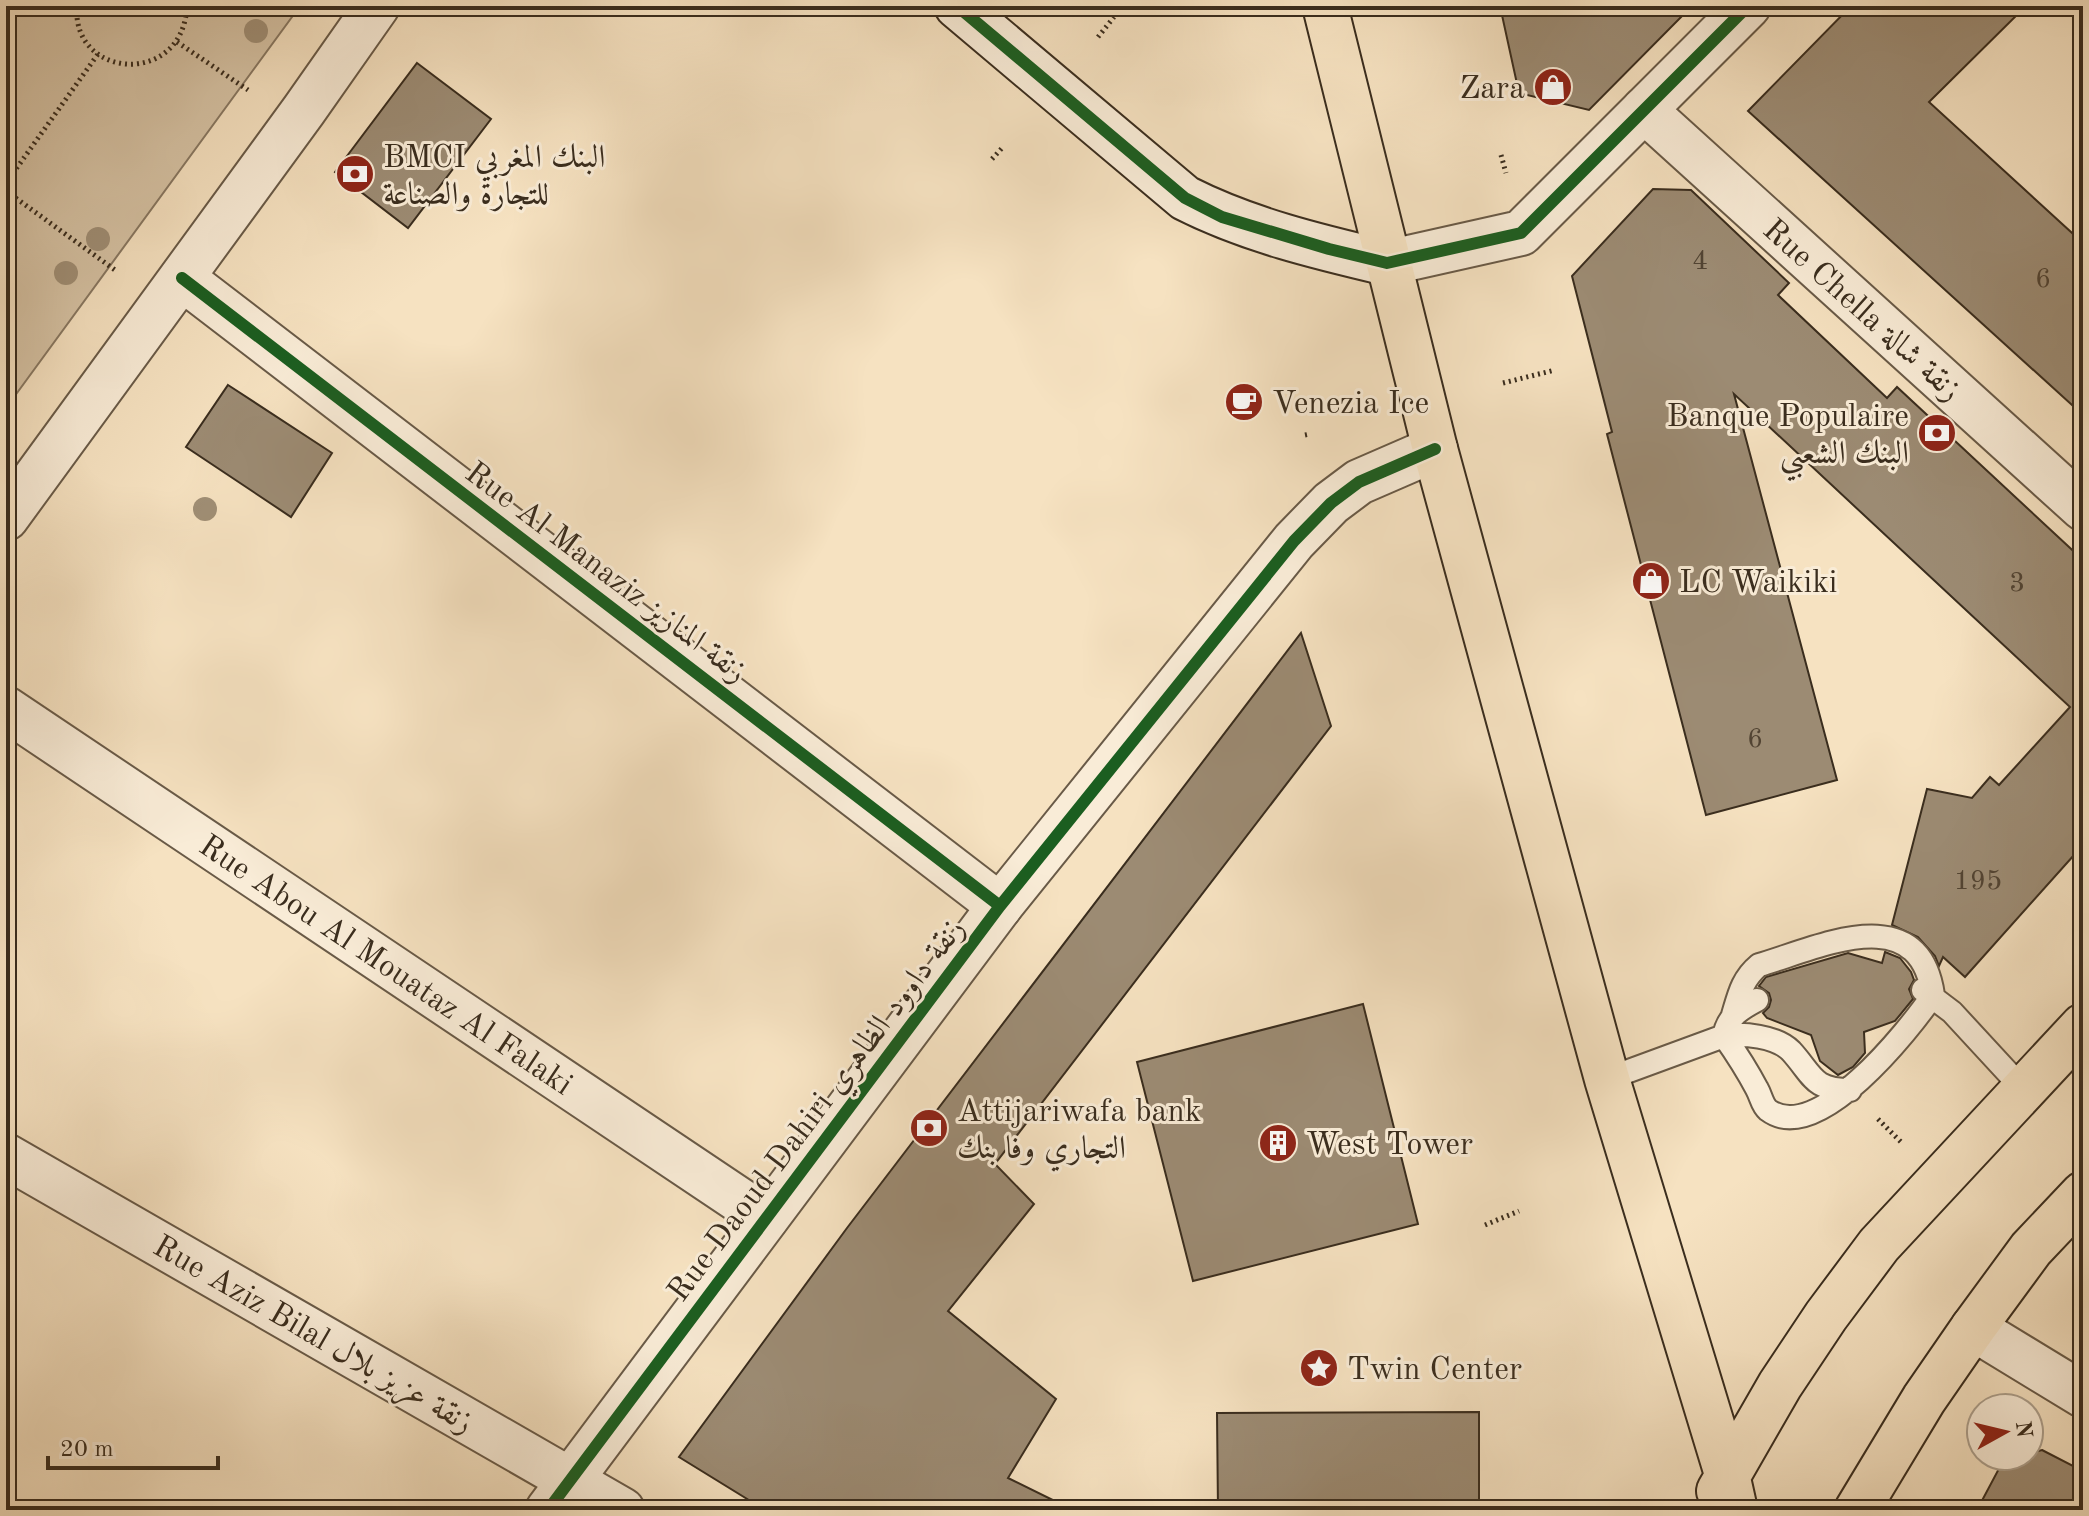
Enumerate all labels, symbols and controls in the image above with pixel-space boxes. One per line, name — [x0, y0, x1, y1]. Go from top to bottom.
shop icon: Zara — [1532, 66, 1574, 108]
place label: Zara — [1459, 74, 1525, 106]
place label: BMCI البنك المغربي للتجارة والصناعة — [383, 142, 605, 212]
bank icon: BMCI البنك المغربي للتجارة والصناعة — [334, 153, 376, 195]
street label: Rue Chella زنقة شالة — [1756, 214, 1966, 408]
house number: 4 — [1692, 248, 1708, 276]
house number: 6 — [2035, 266, 2051, 294]
cafe icon: Venezia Ice — [1223, 381, 1265, 423]
place label: Venezia Ice — [1272, 389, 1429, 421]
place label: Banque Populaire البنك الشعبي — [1666, 402, 1909, 482]
bank icon: Banque Populaire البنك الشعبي — [1916, 412, 1958, 454]
street label: Rue Al Manaziz زنقة المنازيز — [458, 457, 752, 689]
shop icon: LC Waikiki — [1630, 560, 1672, 602]
place label: LC Waikiki — [1679, 568, 1837, 600]
house number: 3 — [2009, 570, 2025, 598]
house number: 6 — [1747, 726, 1763, 754]
street label: Rue Abou Al Mouataz Al Falaki — [193, 830, 577, 1102]
house number: 195 — [1954, 868, 2002, 896]
street label: Rue Daoud Dahiri زنقة داوود الظاهري — [663, 913, 976, 1312]
place label: Attijariwafa bank التجاري وفا بنك — [957, 1097, 1201, 1172]
bank icon: Attijariwafa bank التجاري وفا بنك — [908, 1107, 950, 1149]
building icon: West Tower — [1257, 1122, 1299, 1164]
place label: West Tower — [1306, 1130, 1473, 1162]
street label: Rue Aziz Bilal زنقة عزيز بلال — [146, 1231, 478, 1443]
place icon: Twin Center — [1298, 1347, 1340, 1389]
place label: Twin Center — [1347, 1355, 1522, 1387]
north arrow — [1965, 1392, 2045, 1472]
scale bar — [48, 1420, 218, 1470]
text: N — [2011, 1420, 2035, 1440]
text: 20 m — [60, 1438, 114, 1462]

